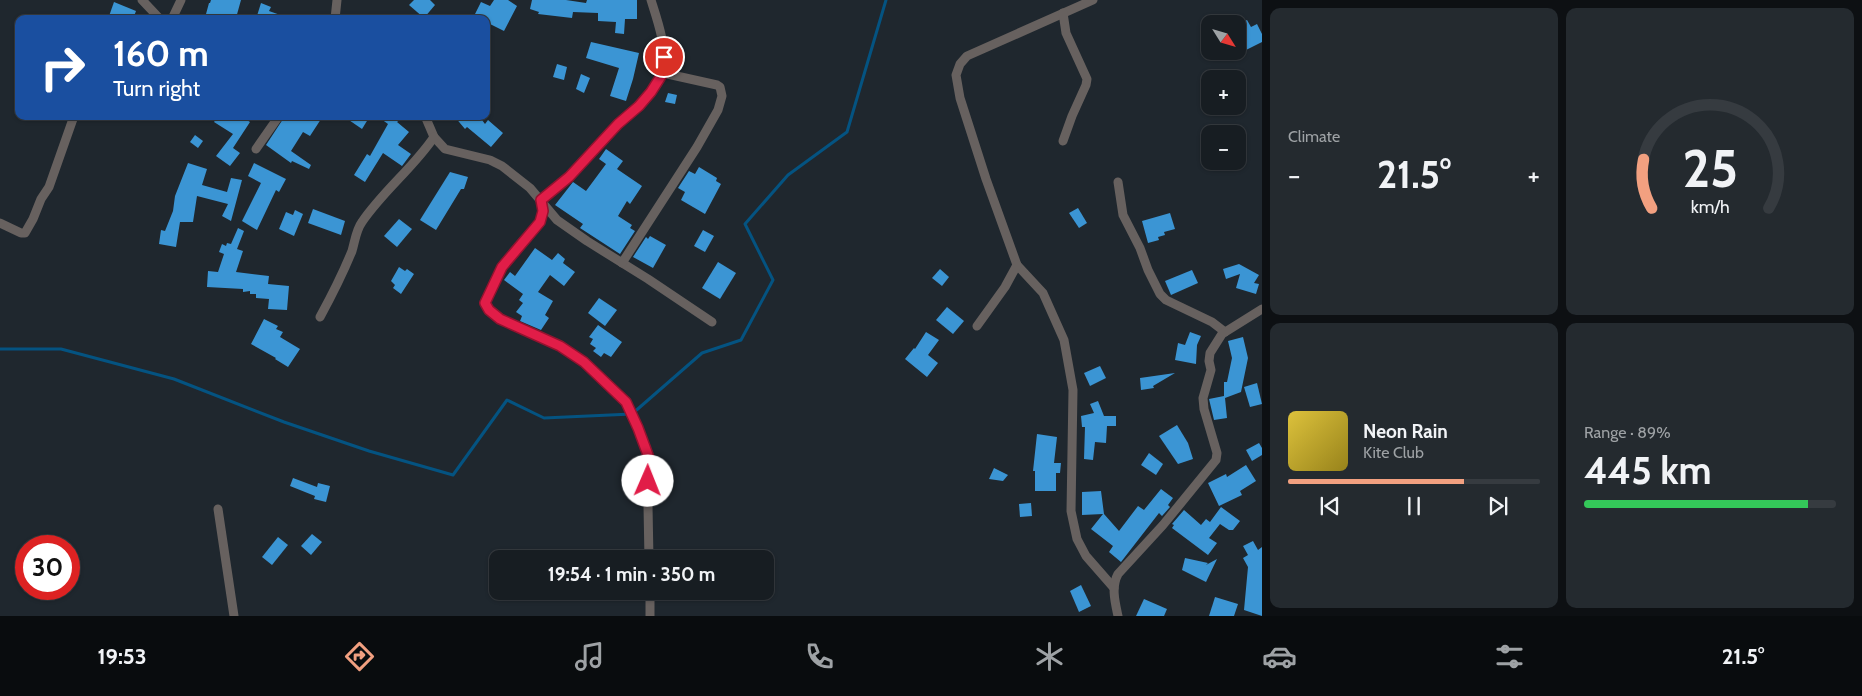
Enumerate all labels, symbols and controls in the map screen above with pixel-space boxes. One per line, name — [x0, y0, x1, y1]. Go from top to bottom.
north arrow — [1201, 15, 1246, 60]
map controls — [1201, 15, 1246, 170]
text: 160 m — [113, 32, 209, 75]
icon: right — [30, 35, 95, 100]
pin — [643, 36, 685, 78]
icon: arrive — [650, 43, 678, 71]
button: + — [1201, 70, 1246, 115]
text: Turn right — [113, 75, 200, 102]
button: − — [1201, 125, 1246, 170]
text: Climate — [1288, 127, 1340, 146]
text: 25 — [1682, 137, 1738, 200]
text: 21.5° — [1377, 151, 1451, 198]
text: − — [1288, 158, 1300, 192]
text: + — [1528, 158, 1540, 192]
text: km/h — [1690, 196, 1730, 217]
text: Neon Rain — [1363, 420, 1448, 443]
text: Range · 89% — [1584, 423, 1671, 442]
text: Kite Club — [1363, 443, 1424, 462]
text: 445 km — [1584, 447, 1712, 494]
position arrow — [621, 454, 673, 506]
icon: previous — [1316, 492, 1344, 520]
icon: pause — [1400, 492, 1428, 520]
icon: next — [1484, 492, 1512, 520]
speed limit sign: 30 — [15, 535, 80, 600]
text: 19:54 · 1 min · 350 m — [548, 563, 715, 586]
icon: directions — [342, 639, 377, 674]
icon: music — [572, 639, 607, 674]
icon: phone — [802, 639, 837, 674]
icon: climate — [1032, 639, 1067, 674]
icon: car — [1262, 639, 1297, 674]
icon: filters — [1492, 639, 1527, 674]
text: 19:53 — [98, 643, 147, 670]
text: 21.5° — [1722, 643, 1764, 670]

